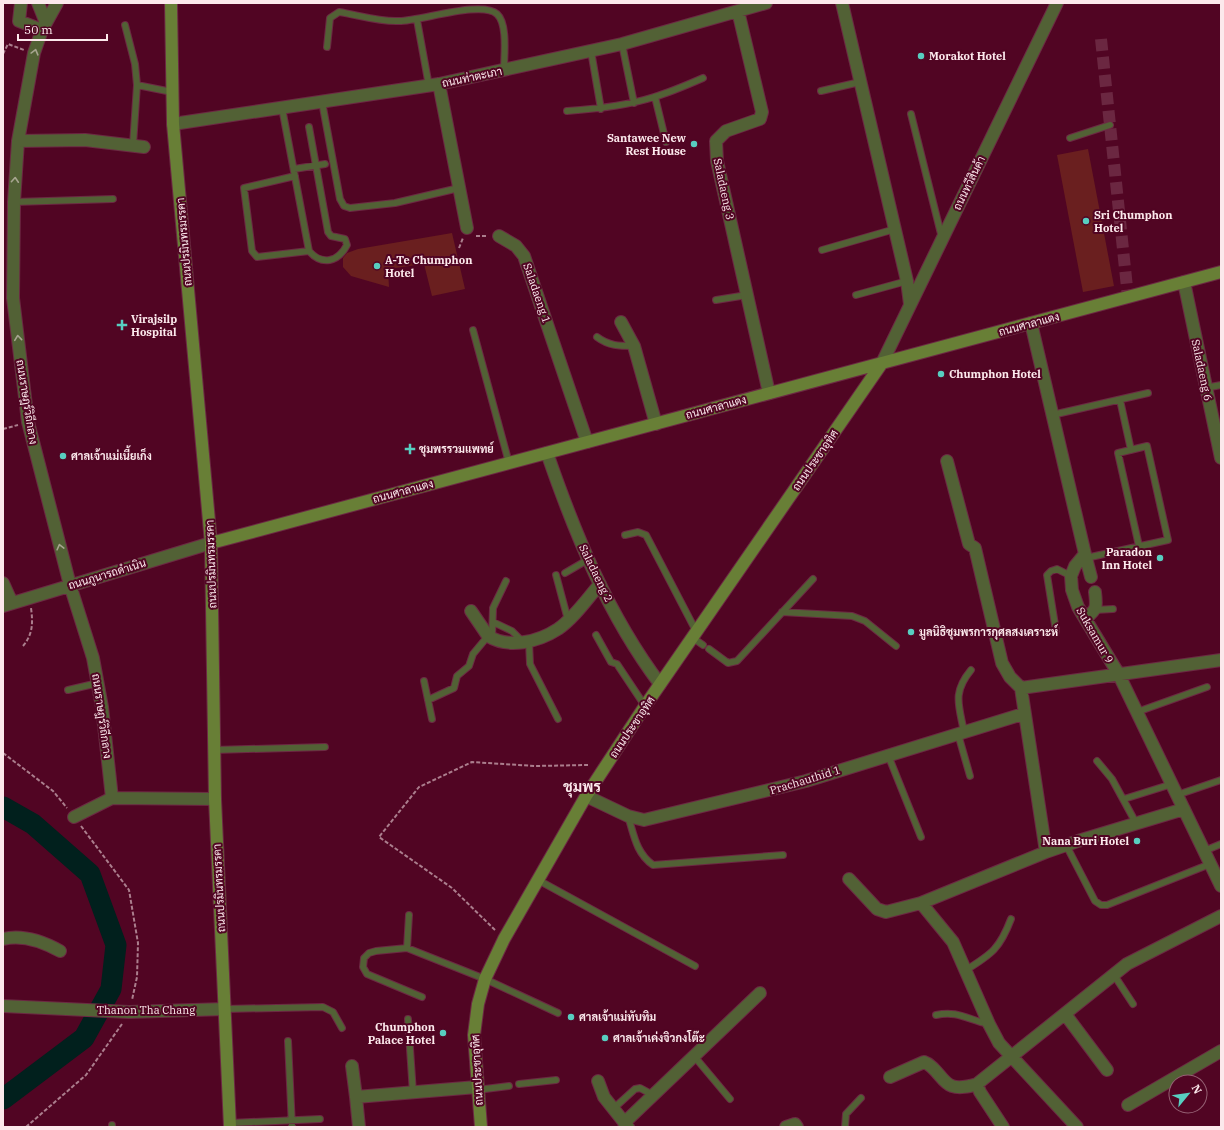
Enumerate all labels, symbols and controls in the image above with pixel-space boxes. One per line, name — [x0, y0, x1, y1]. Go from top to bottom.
scale bar — [18, 16, 107, 42]
text: 50 m — [24, 22, 53, 37]
one-way arrow — [30, 49, 39, 56]
place label: Morakot Hotel — [929, 49, 1006, 63]
marker: Morakot Hotel — [916, 51, 926, 61]
street label: ถนนท่าตะเภา — [441, 64, 503, 90]
place label: Santawee New Rest House — [607, 131, 686, 158]
marker: Santawee New Rest House — [689, 139, 699, 149]
street label: ถนนทวีสินค้า — [949, 153, 988, 212]
street label: Saladaeng 3 — [711, 157, 737, 221]
one-way arrow — [11, 177, 20, 183]
street label: ถนนปรมินทรมรรคา — [173, 197, 195, 287]
place label: Sri Chumphon Hotel — [1094, 208, 1173, 235]
marker: Sri Chumphon Hotel — [1081, 216, 1091, 226]
place label: A-Te Chumphon Hotel — [385, 253, 472, 280]
marker: A-Te Chumphon Hotel — [372, 261, 382, 271]
street label: Saladaeng 1 — [520, 261, 554, 325]
street label: ถนนศาลาแดง — [997, 309, 1061, 339]
place label: Virajsilp Hospital — [131, 312, 177, 339]
marker: Virajsilp Hospital — [116, 319, 128, 331]
one-way arrow — [14, 335, 23, 341]
street label: Saladaeng 6 — [1189, 338, 1215, 402]
street label: ถนนราษฎร์วิถีกลาง — [12, 358, 42, 446]
place label: Chumphon Hotel — [949, 367, 1041, 381]
marker: Chumphon Hotel — [936, 369, 946, 379]
street label: ถนนศาลาแดง — [684, 392, 748, 422]
street label: ถนนประชาอุทิศ — [789, 427, 843, 494]
place label: ชุมพรรวมแพทย์ — [419, 441, 495, 457]
marker: ชุมพรรวมแพทย์ — [404, 443, 416, 455]
place label: ศาลเจ้าแม่เนี้ยเก็ง — [71, 445, 152, 463]
marker: ศาลเจ้าแม่เนี้ยเก็ง — [58, 451, 68, 461]
street label: ถนนศาลาแดง — [371, 476, 435, 506]
street label: ถนนปรมินทรมรรคา — [202, 519, 220, 609]
street label: Saladaeng 2 — [576, 542, 616, 604]
one-way arrow — [56, 544, 65, 551]
place label: Paradon Inn Hotel — [1101, 545, 1152, 572]
marker: Paradon Inn Hotel — [1155, 553, 1165, 563]
street label: ถนนภูนารถดำเนิน — [66, 556, 148, 593]
street label: Suksamur 9 — [1073, 604, 1117, 666]
place label: มูลนิธิชุมพรการกุศลสงเคราะห์ — [919, 624, 1059, 640]
marker: มูลนิธิชุมพรการกุศลสงเคราะห์ — [906, 627, 916, 637]
street label: ถนนราษฎร์วิถีกลาง — [88, 672, 116, 760]
street label: ถนนประชาอุทิศ — [606, 694, 659, 762]
street label: Prachauthid 1 — [768, 763, 842, 797]
district label: ชุมพร — [563, 777, 601, 798]
place label: Nana Buri Hotel — [1042, 834, 1129, 848]
marker: Nana Buri Hotel — [1132, 836, 1142, 846]
street label: ถนนปรมินทรมรรคา — [210, 843, 228, 933]
street label: Thanon Tha Chang — [97, 1003, 195, 1017]
place label: ศาลเจ้าแม่ทับทิม — [579, 1009, 656, 1024]
marker: ศาลเจ้าแม่ทับทิม — [566, 1012, 576, 1022]
place label: Chumphon Palace Hotel — [368, 1020, 435, 1047]
marker: Chumphon Palace Hotel — [438, 1028, 448, 1038]
place label: ศาลเจ้าเค่งจิวกงโต๊ะ — [613, 1030, 705, 1045]
marker: ศาลเจ้าเค่งจิวกงโต๊ะ — [600, 1033, 610, 1043]
street label: ถนนประชาอุทิศ — [468, 1034, 488, 1106]
north arrow — [1168, 1074, 1208, 1114]
text: N — [1189, 1082, 1205, 1097]

